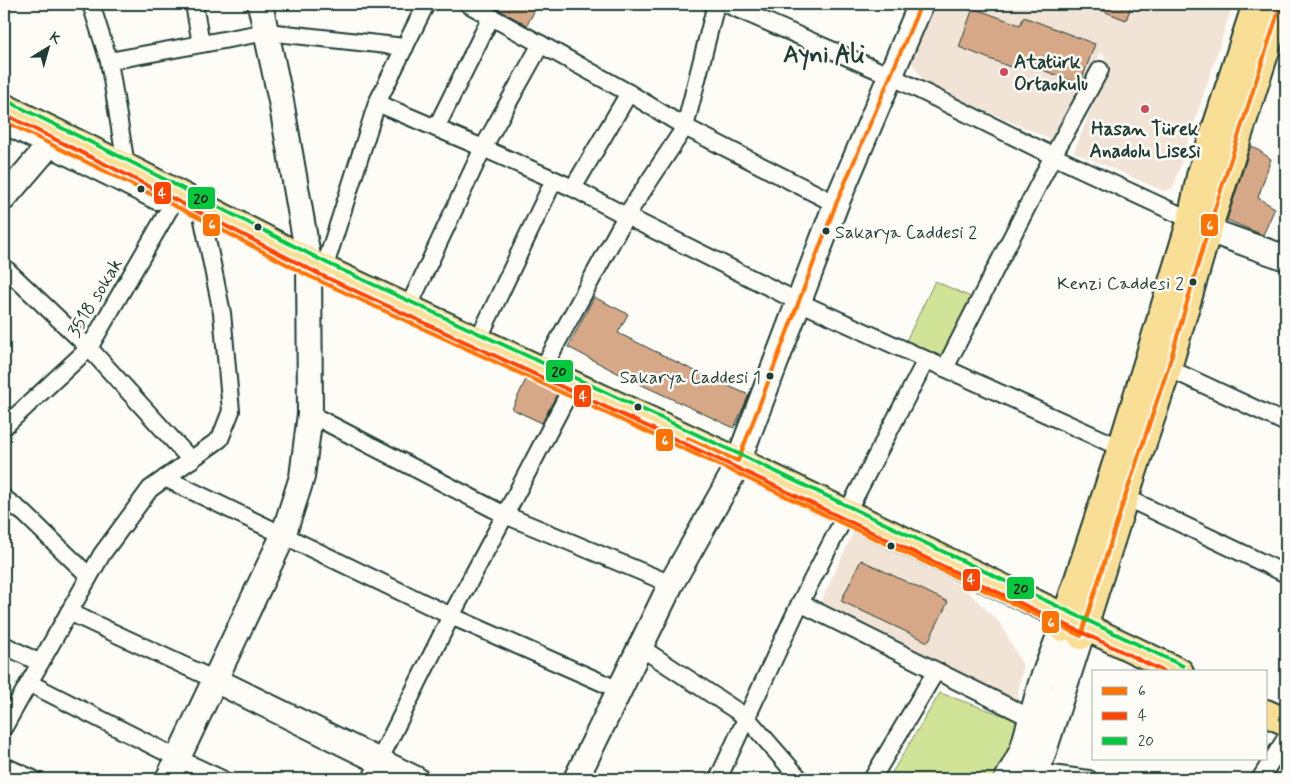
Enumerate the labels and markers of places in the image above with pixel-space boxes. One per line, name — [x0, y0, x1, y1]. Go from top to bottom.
place label: Atatürk Ortaokulu — [1014, 50, 1088, 97]
marker: Atatürk Ortaokulu — [998, 66, 1010, 78]
marker: Hasan Türek Anadolu Lisesi — [1139, 103, 1151, 115]
place label: Hasan Türek Anadolu Lisesi — [1089, 117, 1201, 164]
unlabelled marker — [136, 184, 146, 194]
place label: Sakarya Caddesi 2 — [835, 221, 977, 245]
unlabelled marker — [253, 222, 263, 232]
marker: Sakarya Caddesi 2 — [821, 226, 831, 236]
place label: Kenzi Caddesi 2 — [1057, 272, 1184, 296]
marker: Kenzi Caddesi 2 — [1188, 277, 1198, 287]
place label: Sakarya Caddesi 1 — [620, 366, 761, 390]
marker: Sakarya Caddesi 1 — [765, 371, 775, 381]
unlabelled marker — [633, 402, 643, 412]
unlabelled marker — [886, 541, 896, 551]

